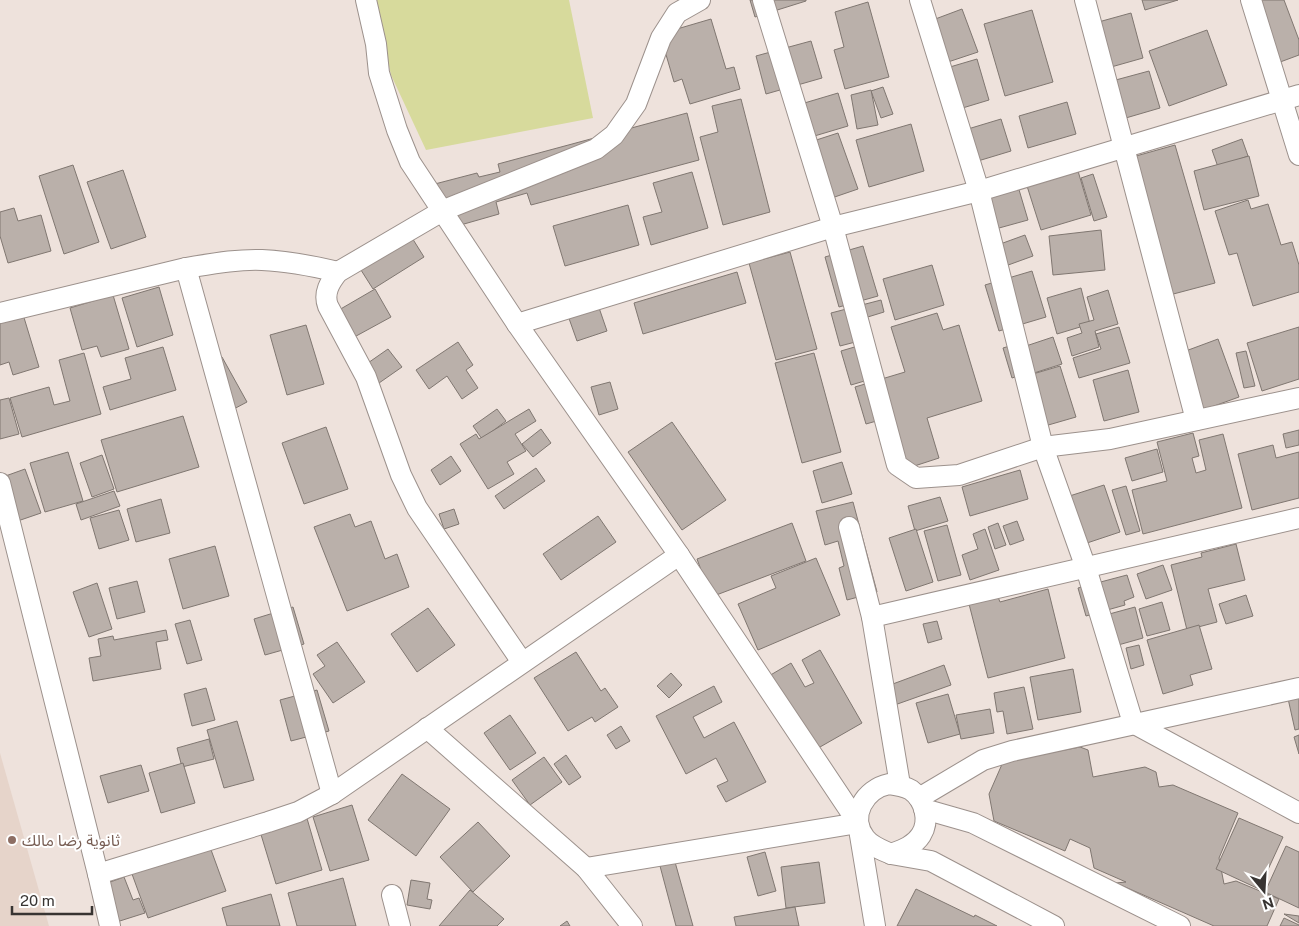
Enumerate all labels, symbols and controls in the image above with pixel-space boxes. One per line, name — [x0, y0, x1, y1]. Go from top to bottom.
place label: ثانوية رضا مالك — [22, 831, 120, 850]
marker: ثانوية رضا مالك — [6, 834, 18, 846]
north arrow — [1239, 866, 1289, 916]
scale bar — [12, 884, 92, 916]
text: 20 m — [20, 892, 55, 909]
text: N — [1260, 894, 1276, 913]

